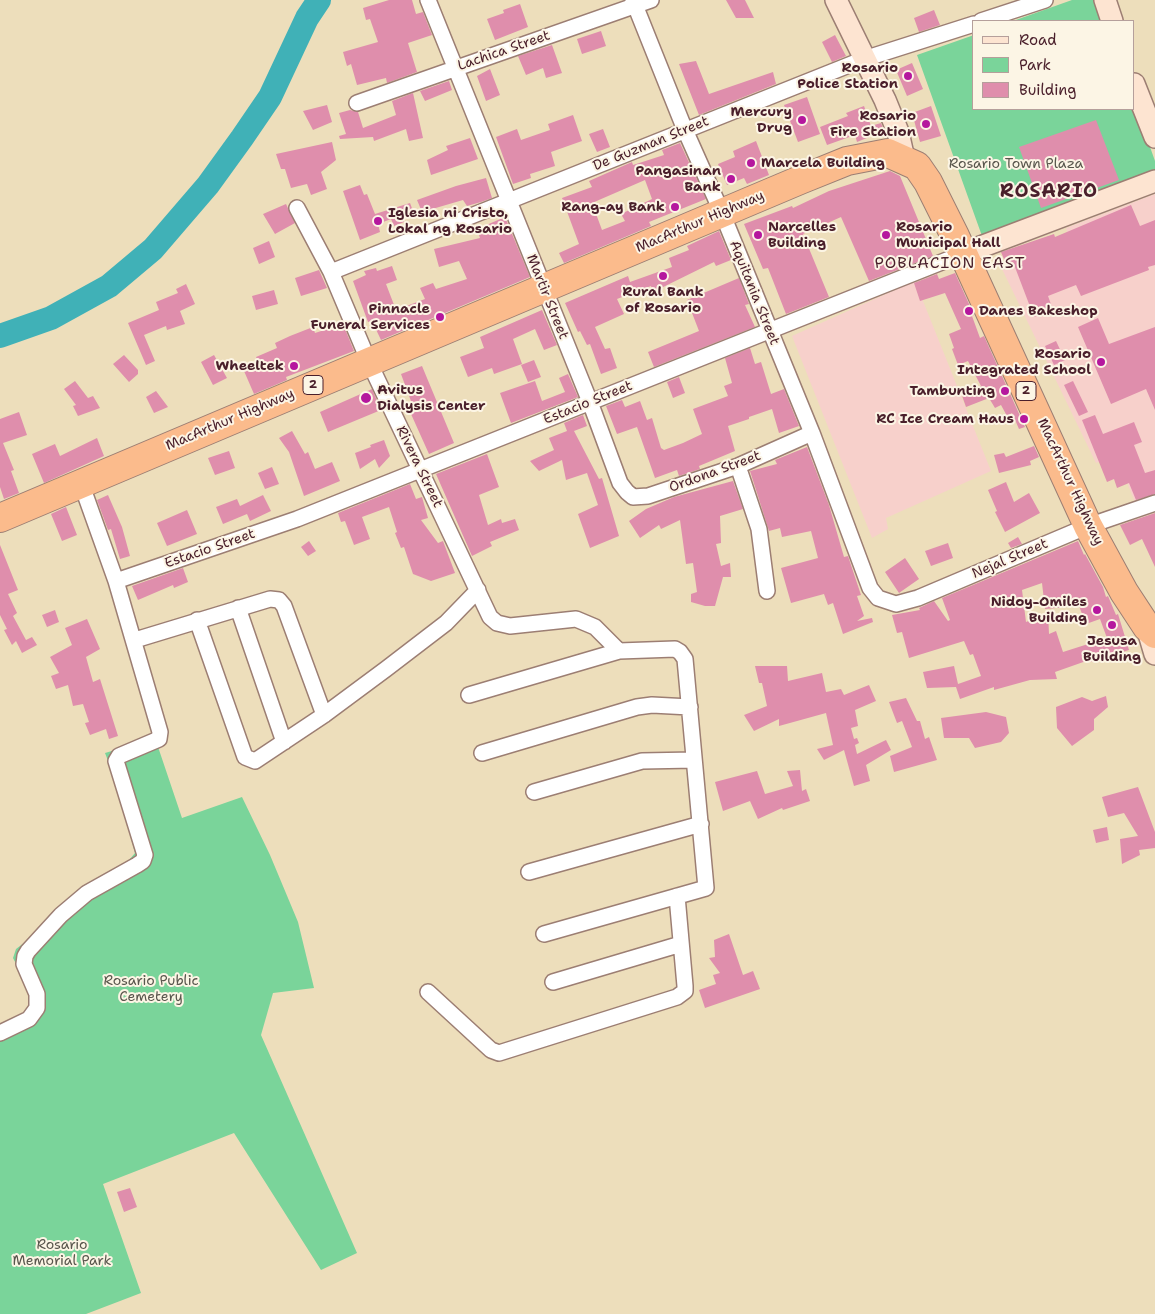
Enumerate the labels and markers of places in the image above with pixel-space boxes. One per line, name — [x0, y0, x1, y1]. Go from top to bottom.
place label: Rosario Police Station — [797, 60, 898, 92]
marker: Rosario Police Station — [902, 70, 914, 82]
place label: Mercury Drug — [730, 104, 792, 136]
place label: Rosario Fire Station — [830, 108, 916, 140]
marker: Mercury Drug — [796, 114, 808, 126]
marker: Rosario Fire Station — [920, 118, 932, 130]
place label: Marcela Building — [761, 155, 885, 171]
marker: Marcela Building — [745, 157, 757, 169]
place label: Pangasinan Bank — [636, 163, 721, 196]
marker: Pangasinan Bank — [725, 173, 737, 185]
place label: Rang-ay Bank — [561, 199, 665, 215]
marker: Rang-ay Bank — [669, 201, 681, 213]
place label: Iglesia ni Cristo, Lokal ng Rosario — [388, 205, 512, 238]
marker: Iglesia ni Cristo, Lokal ng Rosario — [372, 215, 384, 227]
place label: Narcelles Building — [768, 219, 836, 252]
place label: Rosario Municipal Hall — [896, 219, 1001, 252]
marker: Narcelles Building — [752, 229, 764, 241]
marker: Rosario Municipal Hall — [880, 229, 892, 241]
marker: Rural Bank of Rosario — [657, 270, 669, 282]
place label: Rural Bank of Rosario — [622, 284, 704, 316]
place label: Pinnacle Funeral Services — [310, 301, 430, 334]
place label: Danes Bakeshop — [979, 303, 1098, 319]
marker: Danes Bakeshop — [963, 305, 975, 317]
marker: Pinnacle Funeral Services — [434, 311, 446, 323]
place label: Rosario Integrated School — [957, 346, 1091, 378]
marker: Rosario Integrated School — [1095, 356, 1107, 368]
place label: Wheeltek — [216, 358, 284, 374]
marker: Wheeltek — [288, 360, 300, 372]
place label: Avitus Dialysis Center — [377, 382, 485, 414]
place label: Tambunting — [910, 383, 995, 399]
marker: Tambunting — [999, 385, 1011, 397]
marker: Avitus Dialysis Center — [359, 391, 373, 405]
place label: RC Ice Cream Haus — [876, 411, 1014, 427]
marker: RC Ice Cream Haus — [1018, 413, 1030, 425]
place label: Nidoy-Omiles Building — [991, 594, 1087, 626]
marker: Nidoy-Omiles Building — [1091, 604, 1103, 616]
marker: Jesusa Building — [1106, 619, 1118, 631]
place label: Jesusa Building — [1083, 633, 1141, 666]

